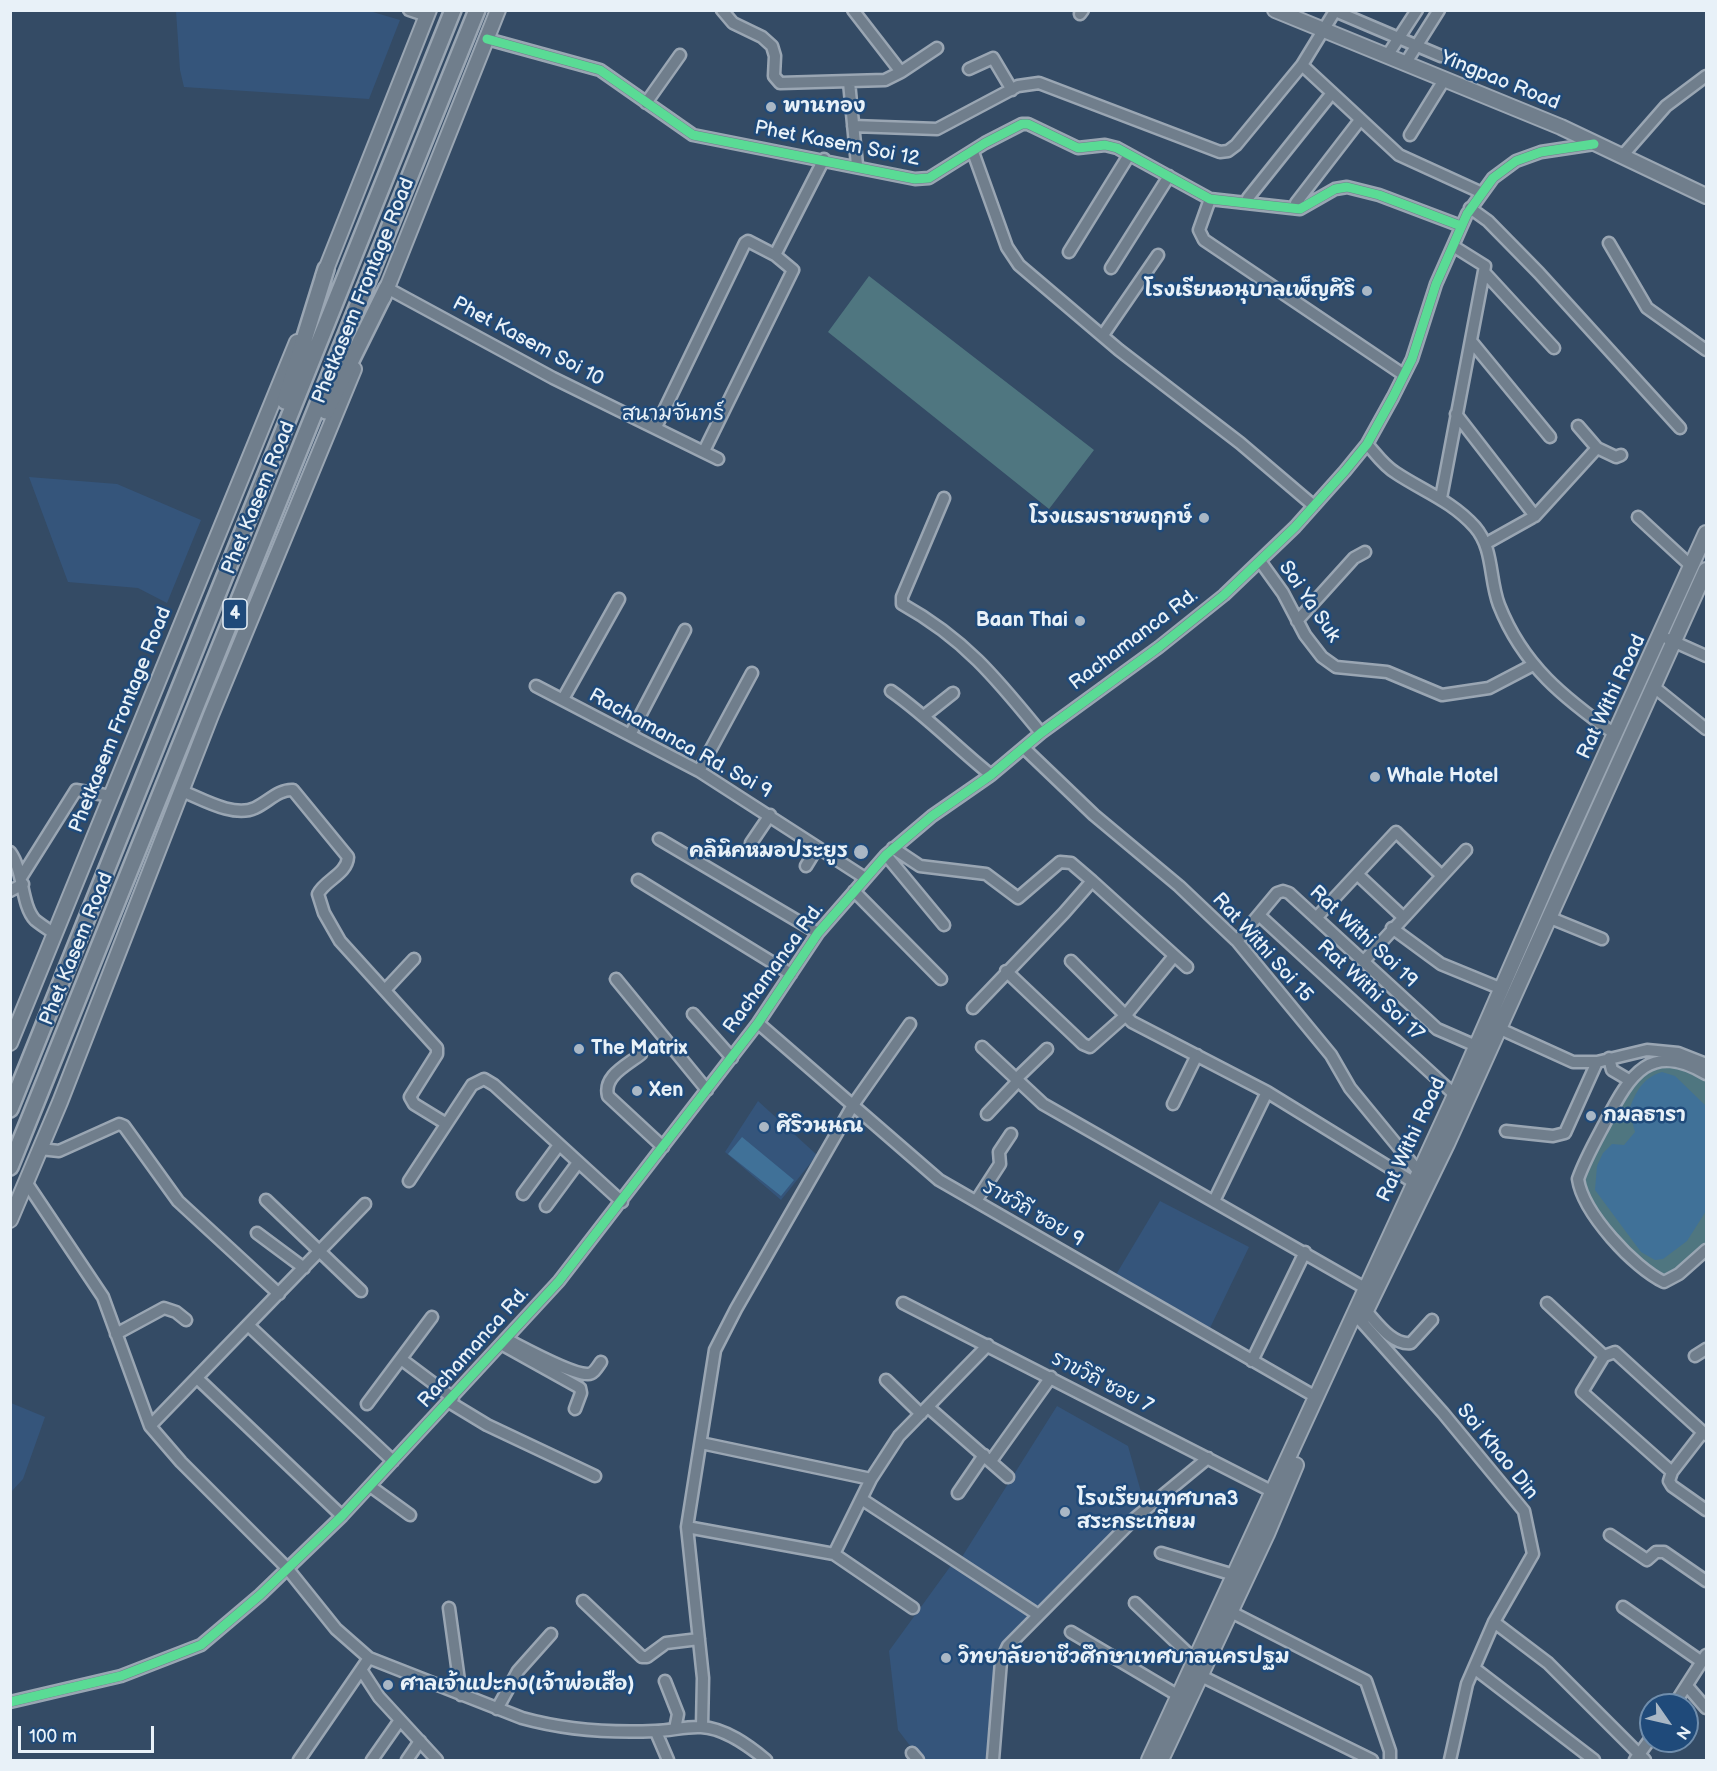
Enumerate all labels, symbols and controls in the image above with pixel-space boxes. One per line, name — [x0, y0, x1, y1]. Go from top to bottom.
street label: Yingpao Road — [1437, 46, 1563, 116]
place label: พานทอง — [783, 95, 866, 119]
marker: พานทอง — [764, 100, 778, 114]
street label: Phet Kasem Soi 12 — [752, 116, 922, 172]
street label: Phetkasem Frontage Road — [308, 175, 420, 407]
place label: โรงเรียนอนุบาลเพ็ญศิริ — [1144, 279, 1355, 303]
marker: โรงเรียนอนุบาลเพ็ญศิริ — [1360, 284, 1374, 298]
street label: Phet Kasem Soi 10 — [448, 292, 608, 392]
district label: สนามจันทร์ — [622, 402, 724, 428]
street label: Phet Kasem Road — [217, 418, 301, 578]
place label: โรงแรมราชพฤกษ์ — [1029, 506, 1192, 530]
marker: โรงแรมราชพฤกษ์ — [1197, 511, 1211, 525]
street label: Soi Ya Suk — [1273, 557, 1345, 647]
street label: Rachamanca Rd. — [1065, 584, 1203, 696]
road number: 4 — [223, 599, 247, 629]
street label: Phetkasem Frontage Road — [65, 604, 177, 836]
place label: Baan Thai — [976, 609, 1068, 633]
marker: Baan Thai — [1073, 614, 1087, 628]
street label: Rat Withi Road — [1573, 631, 1651, 763]
street label: Rachamanca Rd. Soi 9 — [584, 684, 776, 804]
place label: Whale Hotel — [1387, 765, 1498, 789]
marker: Whale Hotel — [1368, 770, 1382, 784]
place label: คลินิคหมอประยูร — [689, 840, 848, 864]
marker: คลินิคหมอประยูร — [852, 843, 870, 861]
street label: Phet Kasem Road — [35, 869, 119, 1029]
street label: Rat Withi Soi 19 — [1304, 881, 1422, 993]
street label: Rat Withi Soi 15 — [1207, 888, 1317, 1008]
street label: Rachamanca Rd. — [719, 899, 829, 1039]
street label: Rat Withi Soi 17 — [1312, 935, 1428, 1047]
place label: The Matrix — [591, 1037, 687, 1061]
marker: The Matrix — [572, 1042, 586, 1056]
street label: Rat Withi Road — [1373, 1074, 1451, 1206]
place label: Xen — [649, 1079, 684, 1103]
marker: Xen — [630, 1084, 644, 1098]
place label: กมลธารา — [1603, 1104, 1686, 1128]
marker: กมลธารา — [1584, 1109, 1598, 1123]
place label: ศิริวนนณ — [776, 1115, 863, 1139]
marker: ศิริวนนณ — [757, 1120, 771, 1134]
street label: ราชวิถี ซอย 9 — [978, 1175, 1088, 1253]
street label: Rachamanca Rd. — [413, 1283, 535, 1413]
street label: ราขวิถี ซอย 7 — [1047, 1347, 1157, 1419]
street label: Soi Khao Din — [1451, 1399, 1543, 1505]
place label: โรงเรียนเทศบาล3 สระกระเทียม — [1077, 1488, 1238, 1535]
marker: โรงเรียนเทศบาล3 สระกระเทียม — [1058, 1505, 1072, 1519]
place label: วิทยาลัยอาชีวศึกษาเทศบาลนครปฐม — [958, 1646, 1290, 1670]
marker: วิทยาลัยอาชีวศึกษาเทศบาลนครปฐม — [939, 1651, 953, 1665]
place label: ศาลเจ้าแปะกง(เจ้าพ่อเสือ) — [400, 1673, 634, 1697]
marker: ศาลเจ้าแปะกง(เจ้าพ่อเสือ) — [381, 1678, 395, 1692]
north arrow — [1639, 1693, 1699, 1753]
scale bar — [21, 1714, 158, 1752]
text: N — [1671, 1722, 1694, 1743]
text: 100 m — [29, 1726, 77, 1747]

